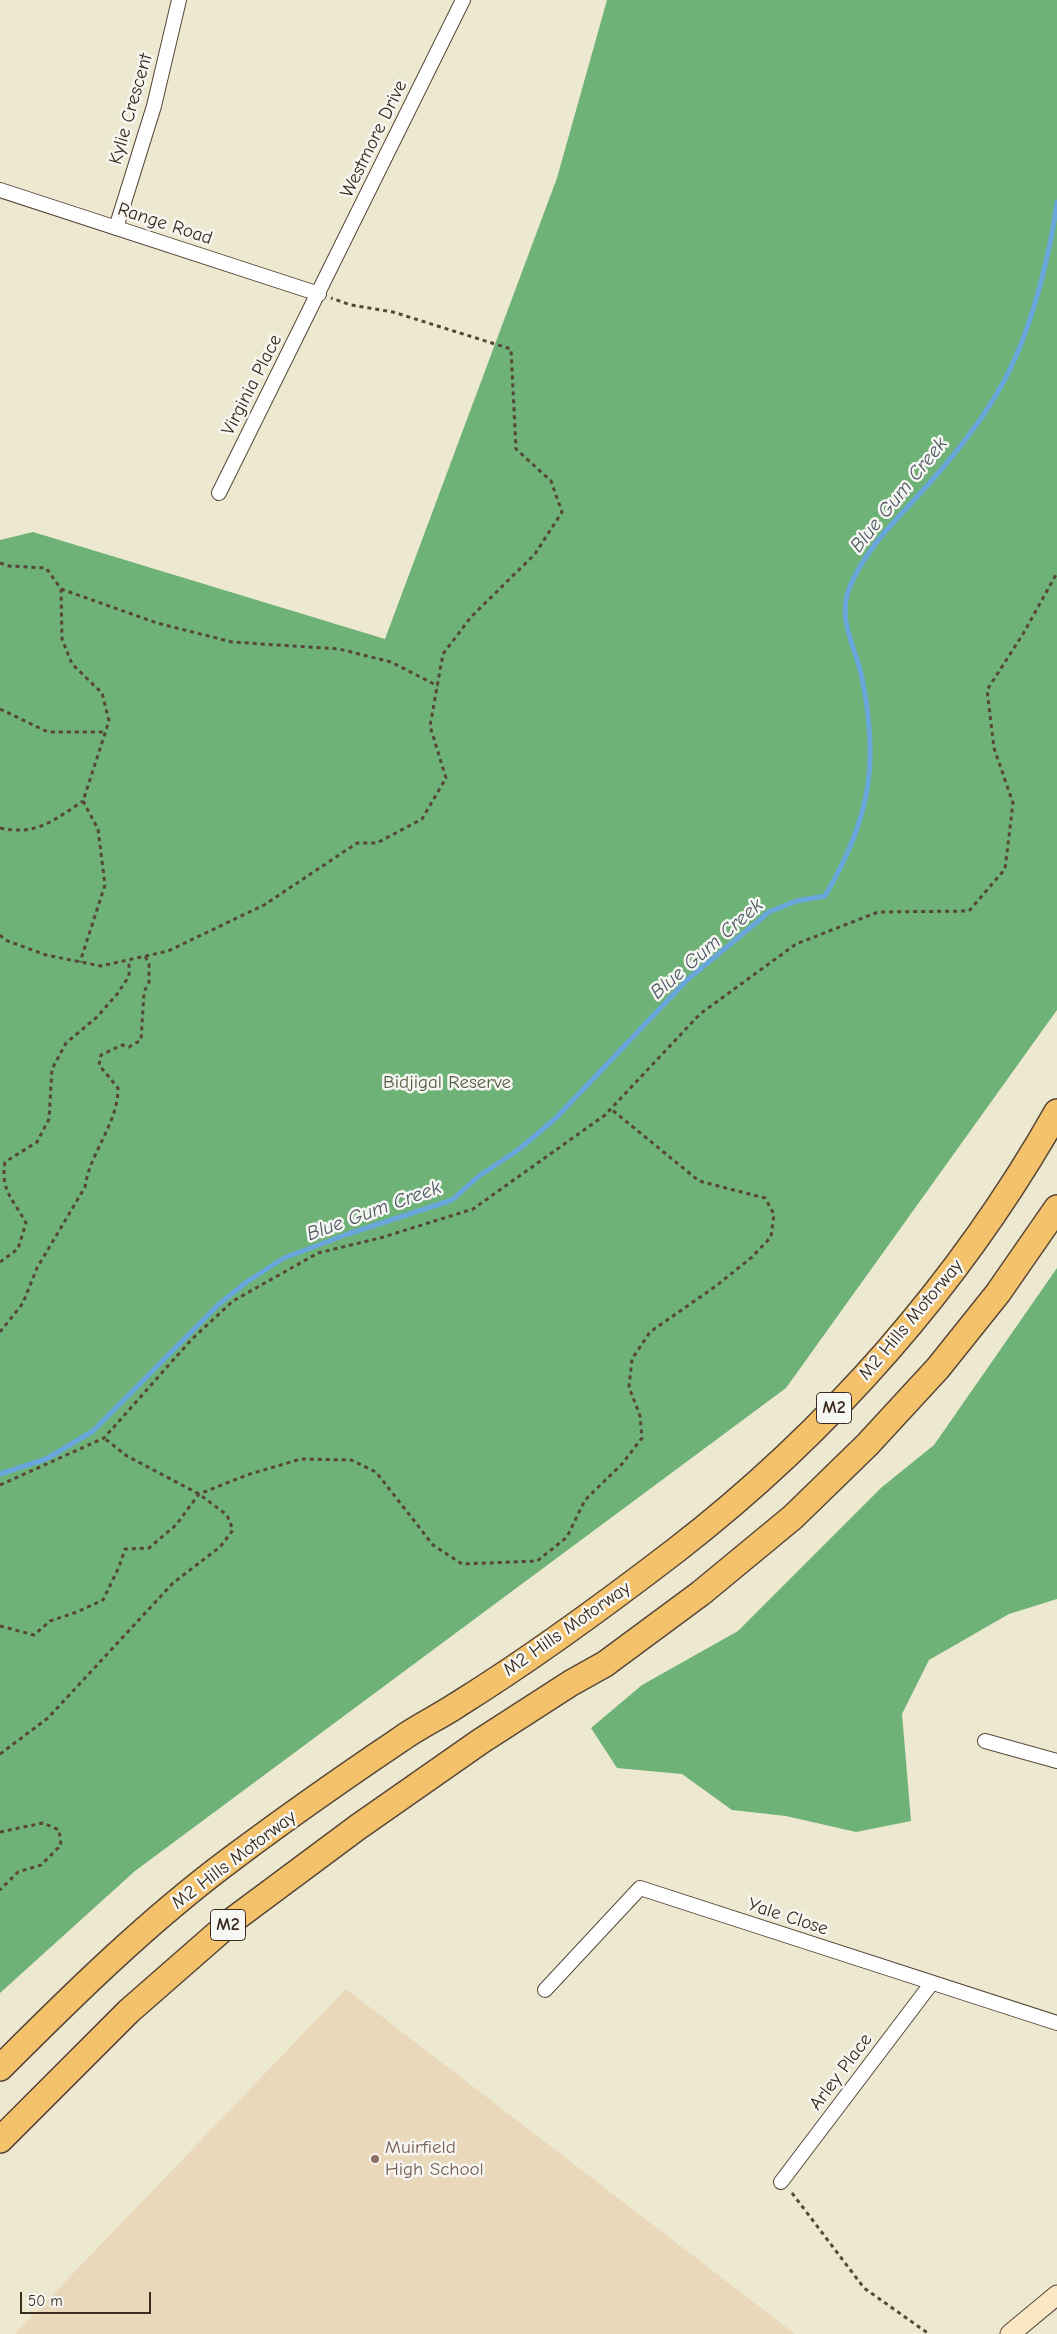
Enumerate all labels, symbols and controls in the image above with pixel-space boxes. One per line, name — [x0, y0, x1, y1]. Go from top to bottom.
street label: Kylie Crescent — [104, 51, 158, 167]
street label: Westmore Drive — [336, 77, 412, 201]
street label: Range Road — [115, 198, 215, 250]
street label: Virginia Place — [217, 331, 287, 439]
water label: Blue Gum Creek — [845, 432, 953, 558]
water label: Blue Gum Creek — [646, 894, 768, 1004]
park label: Bidjigal Reserve — [383, 1072, 511, 1094]
water label: Blue Gum Creek — [303, 1176, 445, 1246]
street label: M2 Hills Motorway — [854, 1255, 968, 1385]
road number: M2 — [816, 1392, 852, 1424]
street label: M2 Hills Motorway — [499, 1577, 635, 1681]
street label: M2 Hills Motorway — [167, 1806, 301, 1914]
street label: Yale Close — [745, 1893, 831, 1941]
road number: M2 — [210, 1910, 246, 1940]
street label: Arley Place — [805, 2029, 877, 2115]
place label: Muirfield High School — [385, 2137, 484, 2181]
marker: Muirfield High School — [369, 2153, 381, 2165]
scale bar — [22, 2282, 154, 2314]
text: 50 m — [28, 2292, 63, 2310]

